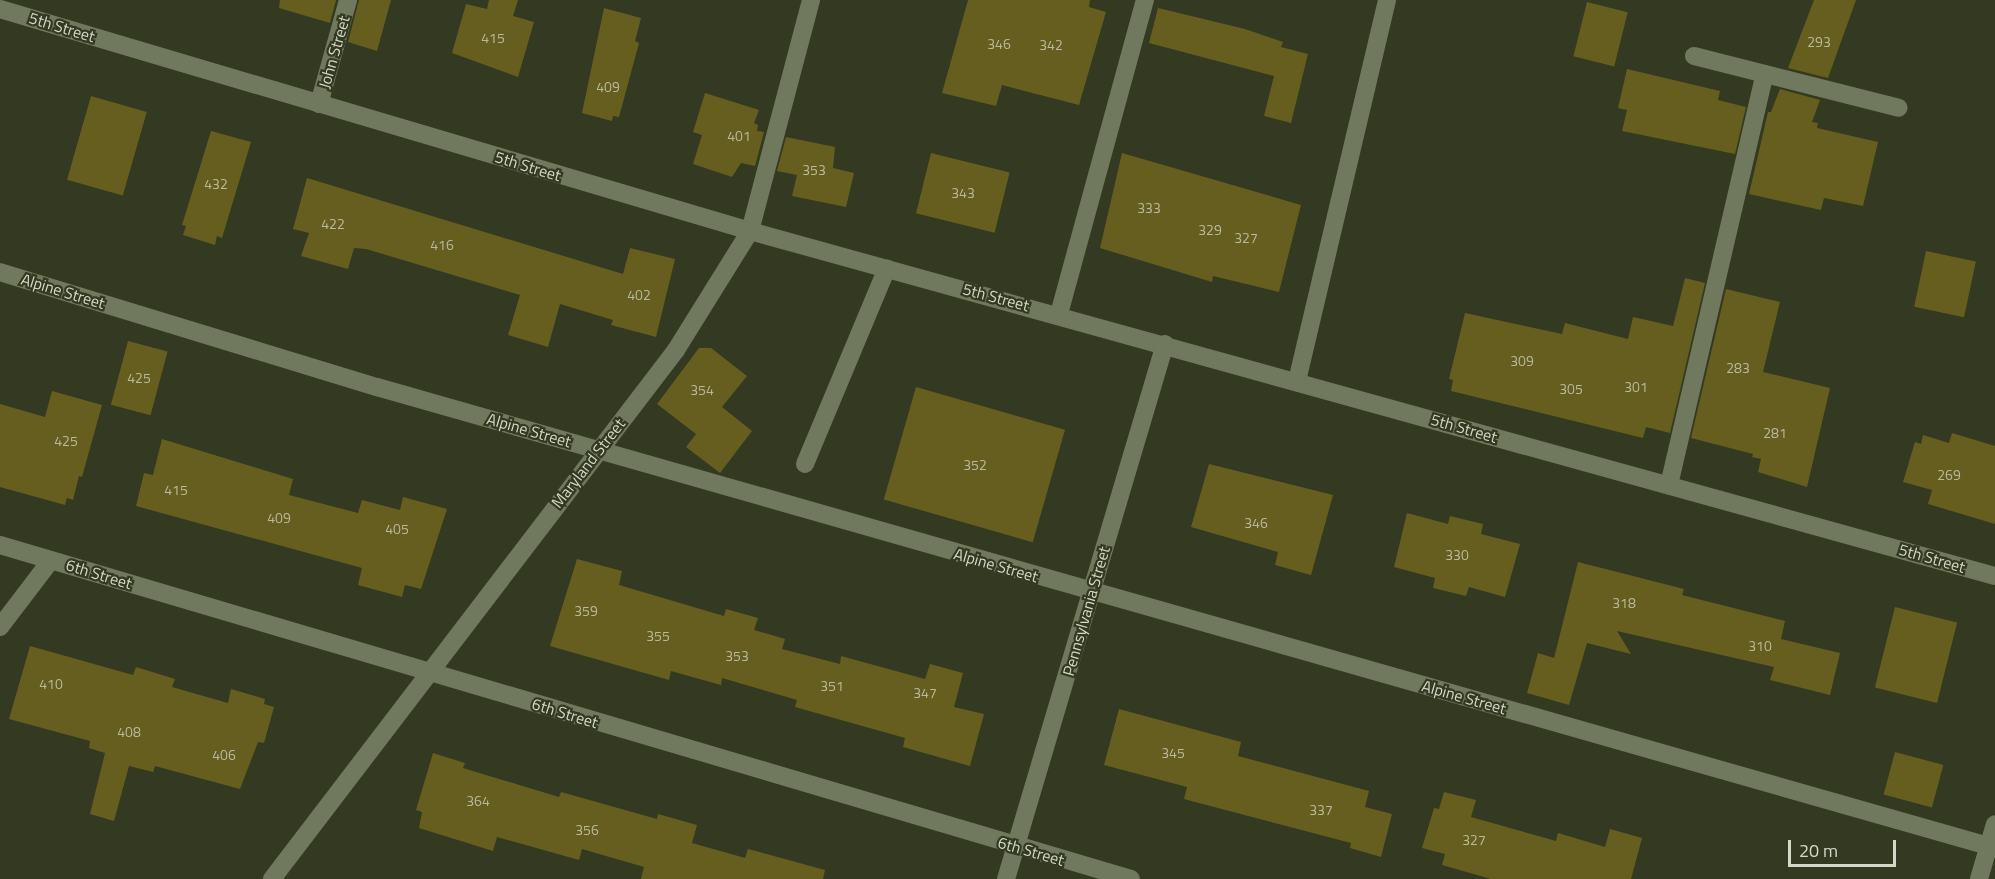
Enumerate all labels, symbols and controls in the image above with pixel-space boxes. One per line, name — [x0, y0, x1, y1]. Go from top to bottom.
street label: 5th Street — [27, 8, 97, 46]
street label: John Street — [314, 13, 354, 91]
house number: 415 — [481, 30, 505, 46]
house number: 293 — [1807, 34, 1831, 50]
house number: 346 — [987, 36, 1011, 52]
house number: 342 — [1039, 37, 1063, 53]
house number: 409 — [596, 79, 620, 95]
house number: 401 — [727, 128, 751, 144]
street label: 5th Street — [493, 147, 563, 185]
house number: 353 — [802, 162, 826, 178]
house number: 432 — [204, 176, 228, 192]
house number: 343 — [951, 185, 975, 201]
house number: 333 — [1137, 200, 1161, 216]
house number: 422 — [321, 216, 345, 232]
house number: 329 — [1198, 222, 1222, 238]
house number: 327 — [1234, 230, 1258, 246]
house number: 416 — [430, 237, 454, 253]
street label: Alpine Street — [19, 269, 107, 313]
street label: 5th Street — [961, 279, 1031, 315]
house number: 402 — [627, 287, 651, 303]
house number: 309 — [1510, 353, 1534, 369]
house number: 283 — [1726, 360, 1750, 376]
house number: 425 — [127, 370, 151, 386]
house number: 301 — [1624, 379, 1648, 395]
house number: 305 — [1559, 381, 1583, 397]
house number: 354 — [690, 382, 714, 398]
street label: Alpine Street — [485, 409, 573, 451]
street label: 5th Street — [1429, 409, 1499, 447]
street label: Maryland Street — [547, 414, 629, 512]
house number: 281 — [1763, 425, 1787, 441]
house number: 425 — [54, 433, 78, 449]
house number: 352 — [963, 457, 987, 473]
house number: 269 — [1937, 467, 1961, 483]
house number: 415 — [164, 482, 188, 498]
house number: 409 — [267, 510, 291, 526]
house number: 346 — [1244, 515, 1268, 531]
house number: 405 — [385, 521, 409, 537]
street label: 5th Street — [1897, 539, 1967, 577]
street label: Alpine Street — [952, 544, 1040, 586]
street label: Pennsylvania Street — [1058, 544, 1114, 678]
house number: 330 — [1445, 547, 1469, 563]
street label: 6th Street — [64, 555, 134, 593]
house number: 318 — [1612, 595, 1636, 611]
house number: 359 — [574, 603, 598, 619]
house number: 355 — [646, 628, 670, 644]
house number: 310 — [1748, 638, 1772, 654]
house number: 353 — [725, 648, 749, 664]
house number: 410 — [39, 676, 63, 692]
street label: Alpine Street — [1420, 676, 1508, 718]
house number: 351 — [820, 678, 844, 694]
house number: 347 — [913, 685, 937, 701]
street label: 6th Street — [530, 694, 600, 732]
house number: 408 — [117, 724, 141, 740]
house number: 345 — [1161, 745, 1185, 761]
house number: 406 — [212, 747, 236, 763]
house number: 364 — [466, 793, 490, 809]
house number: 337 — [1309, 802, 1333, 818]
house number: 356 — [575, 822, 599, 838]
scale bar — [1791, 828, 1899, 866]
street label: 6th Street — [996, 832, 1066, 870]
house number: 327 — [1462, 832, 1486, 848]
text: 20 m — [1799, 837, 1838, 864]

